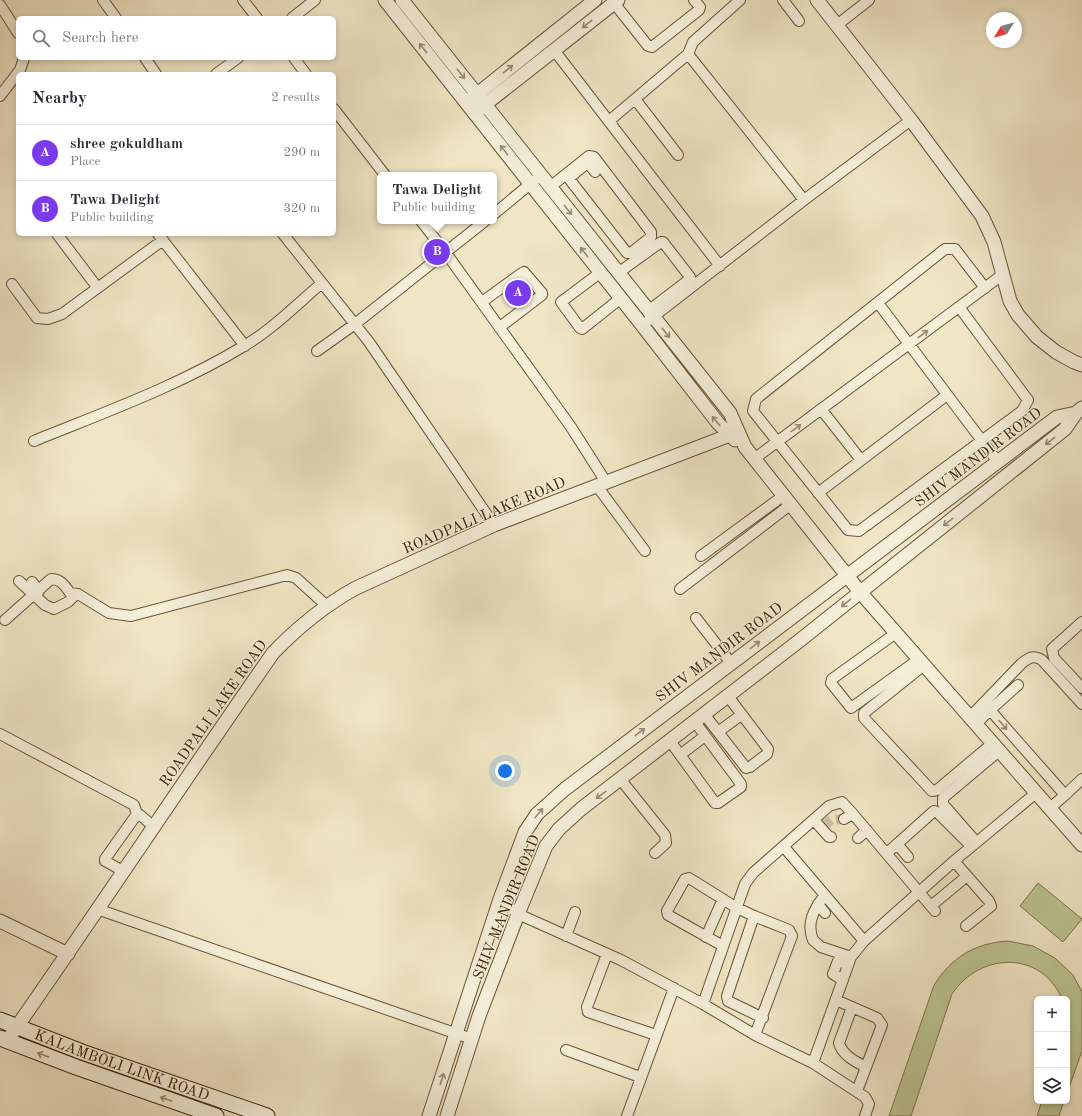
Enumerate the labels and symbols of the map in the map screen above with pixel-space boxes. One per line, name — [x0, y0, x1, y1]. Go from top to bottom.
north arrow — [986, 12, 1022, 48]
one-way arrow — [581, 20, 592, 28]
one-way arrow — [419, 42, 428, 53]
one-way arrow — [502, 65, 513, 74]
one-way arrow — [457, 69, 466, 80]
one-way arrow — [499, 144, 508, 155]
one-way arrow — [563, 204, 572, 215]
pin: B — [424, 237, 450, 267]
one-way arrow — [580, 246, 589, 257]
pin: A — [505, 278, 531, 308]
one-way arrow — [661, 328, 670, 339]
one-way arrow — [918, 330, 929, 338]
street label: SHIV MANDIR ROAD — [913, 406, 1045, 511]
one-way arrow — [711, 415, 720, 426]
one-way arrow — [791, 423, 802, 432]
one-way arrow — [1045, 437, 1056, 446]
street label: ROADPALI LAKE ROAD — [401, 475, 568, 558]
one-way arrow — [943, 518, 954, 527]
one-way arrow — [841, 598, 852, 607]
street label: SHIV MANDIR ROAD — [654, 601, 786, 706]
street label: ROADPALI LAKE ROAD — [158, 638, 271, 790]
one-way arrow — [749, 641, 760, 649]
one-way arrow — [998, 719, 1007, 729]
one-way arrow — [634, 728, 645, 736]
your location — [495, 761, 515, 781]
one-way arrow — [595, 791, 606, 799]
one-way arrow — [534, 808, 543, 819]
street label: SHIV MANDIR ROAD — [472, 833, 543, 982]
street label: KALAMBOLI LINK ROAD — [32, 1028, 211, 1104]
one-way arrow — [38, 1051, 50, 1059]
one-way arrow — [439, 1073, 446, 1086]
one-way arrow — [159, 1095, 172, 1102]

